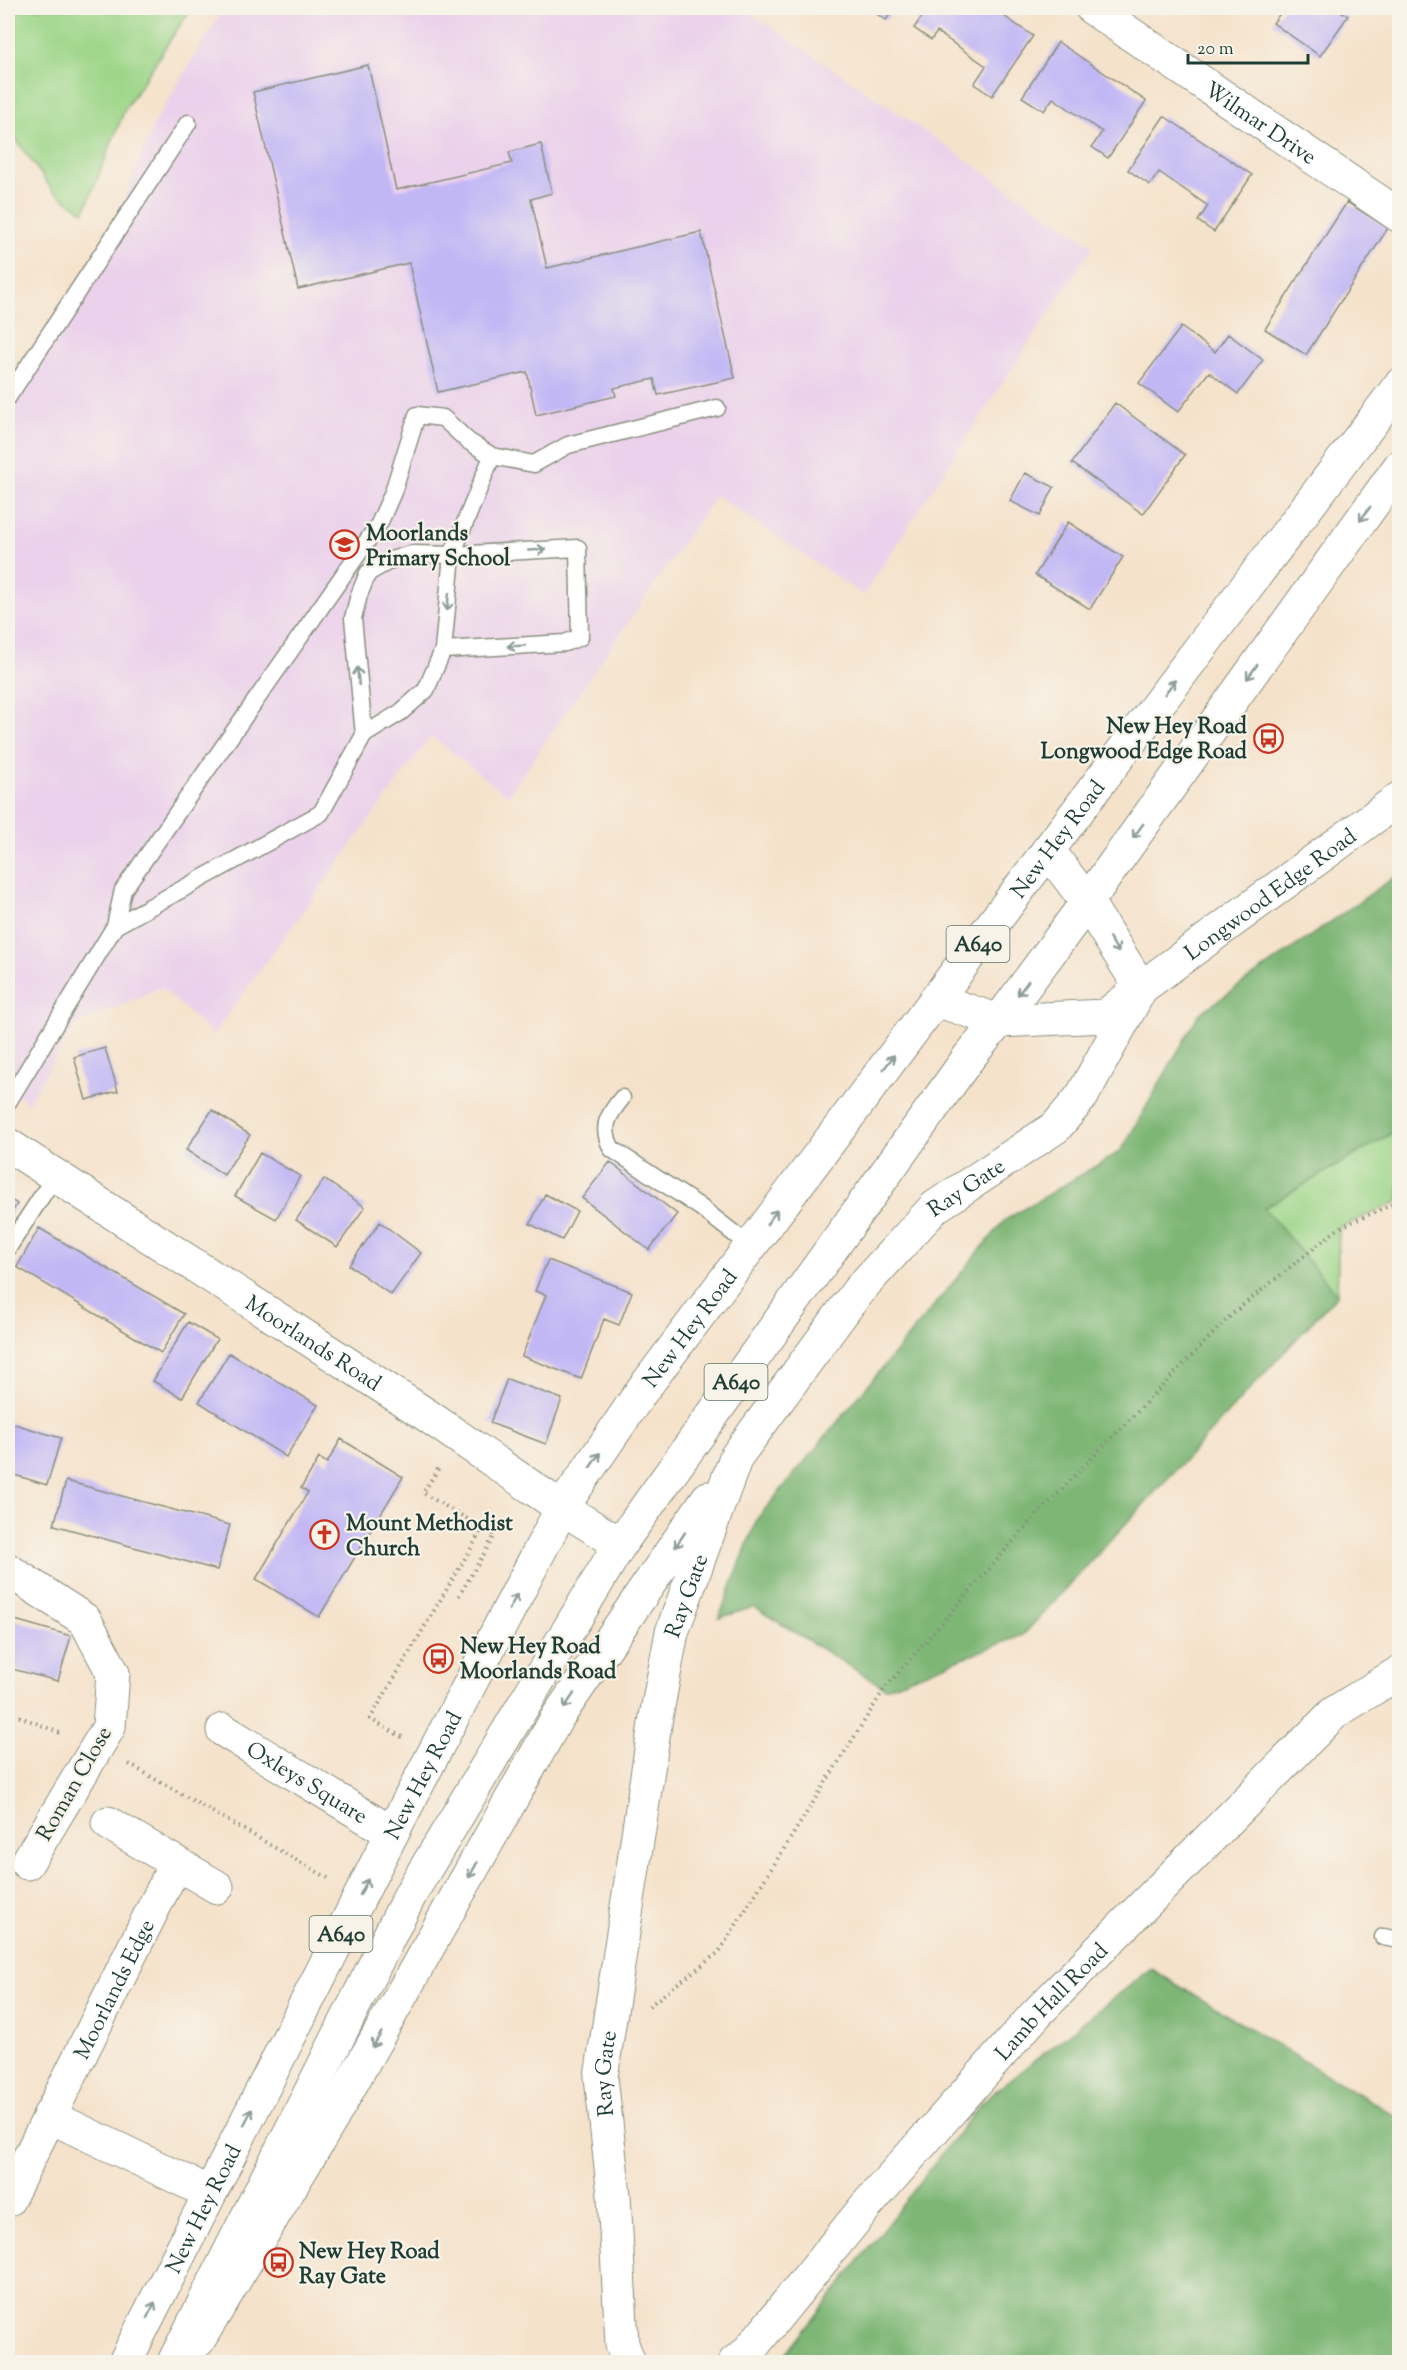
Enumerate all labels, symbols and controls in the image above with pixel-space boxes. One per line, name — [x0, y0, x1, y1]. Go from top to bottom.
scale bar — [1188, 27, 1308, 65]
text: 20 m — [1197, 37, 1234, 63]
street label: Wilmar Drive — [1197, 75, 1322, 174]
one-way arrow — [1359, 505, 1372, 521]
place label: Moorlands Primary School — [366, 519, 511, 576]
school or university icon: Moorlands Primary School — [329, 529, 361, 561]
one-way arrow — [526, 544, 546, 555]
one-way arrow — [442, 592, 453, 612]
one-way arrow — [507, 640, 527, 651]
one-way arrow — [1246, 664, 1258, 680]
one-way arrow — [353, 667, 364, 687]
one-way arrow — [1164, 680, 1176, 696]
place label: New Hey Road Longwood Edge Road — [1041, 712, 1248, 769]
bus stop icon: New Hey Road Longwood Edge Road — [1252, 722, 1284, 754]
street label: New Hey Road — [1004, 774, 1114, 906]
one-way arrow — [1132, 822, 1144, 838]
street label: Longwood Edge Road — [1179, 822, 1364, 970]
road number: A640 — [946, 926, 1010, 962]
one-way arrow — [1108, 936, 1120, 953]
one-way arrow — [1017, 980, 1029, 996]
one-way arrow — [883, 1054, 896, 1070]
street label: Ray Gate — [922, 1152, 1012, 1227]
one-way arrow — [765, 1210, 778, 1226]
street label: New Hey Road — [637, 1264, 747, 1396]
street label: Moorlands Road — [238, 1289, 387, 1401]
road number: A640 — [704, 1364, 768, 1400]
one-way arrow — [589, 1452, 601, 1468]
place label: Mount Methodist Church — [346, 1509, 513, 1566]
church icon: Mount Methodist Church — [309, 1519, 341, 1551]
one-way arrow — [674, 1531, 686, 1547]
street label: Ray Gate — [658, 1550, 718, 1643]
one-way arrow — [507, 1594, 519, 1611]
place label: New Hey Road Moorlands Road — [460, 1632, 617, 1689]
bus stop icon: New Hey Road Moorlands Road — [423, 1642, 455, 1674]
one-way arrow — [563, 1692, 575, 1708]
street label: New Hey Road — [378, 1707, 472, 1846]
street label: Roman Close — [30, 1721, 121, 1848]
street label: Oxleys Square — [239, 1735, 373, 1833]
one-way arrow — [467, 1861, 479, 1878]
one-way arrow — [359, 1878, 371, 1896]
street label: Moorlands Edge — [67, 1914, 165, 2066]
road number: A640 — [310, 1916, 372, 1952]
street label: Lamb Hall Road — [989, 1937, 1117, 2069]
street label: Ray Gate — [588, 2028, 627, 2118]
one-way arrow — [371, 2031, 383, 2048]
one-way arrow — [243, 2109, 255, 2127]
street label: New Hey Road — [159, 2140, 251, 2280]
place label: New Hey Road Ray Gate — [299, 2237, 440, 2294]
bus stop icon: New Hey Road Ray Gate — [262, 2247, 294, 2279]
one-way arrow — [146, 2302, 158, 2320]

